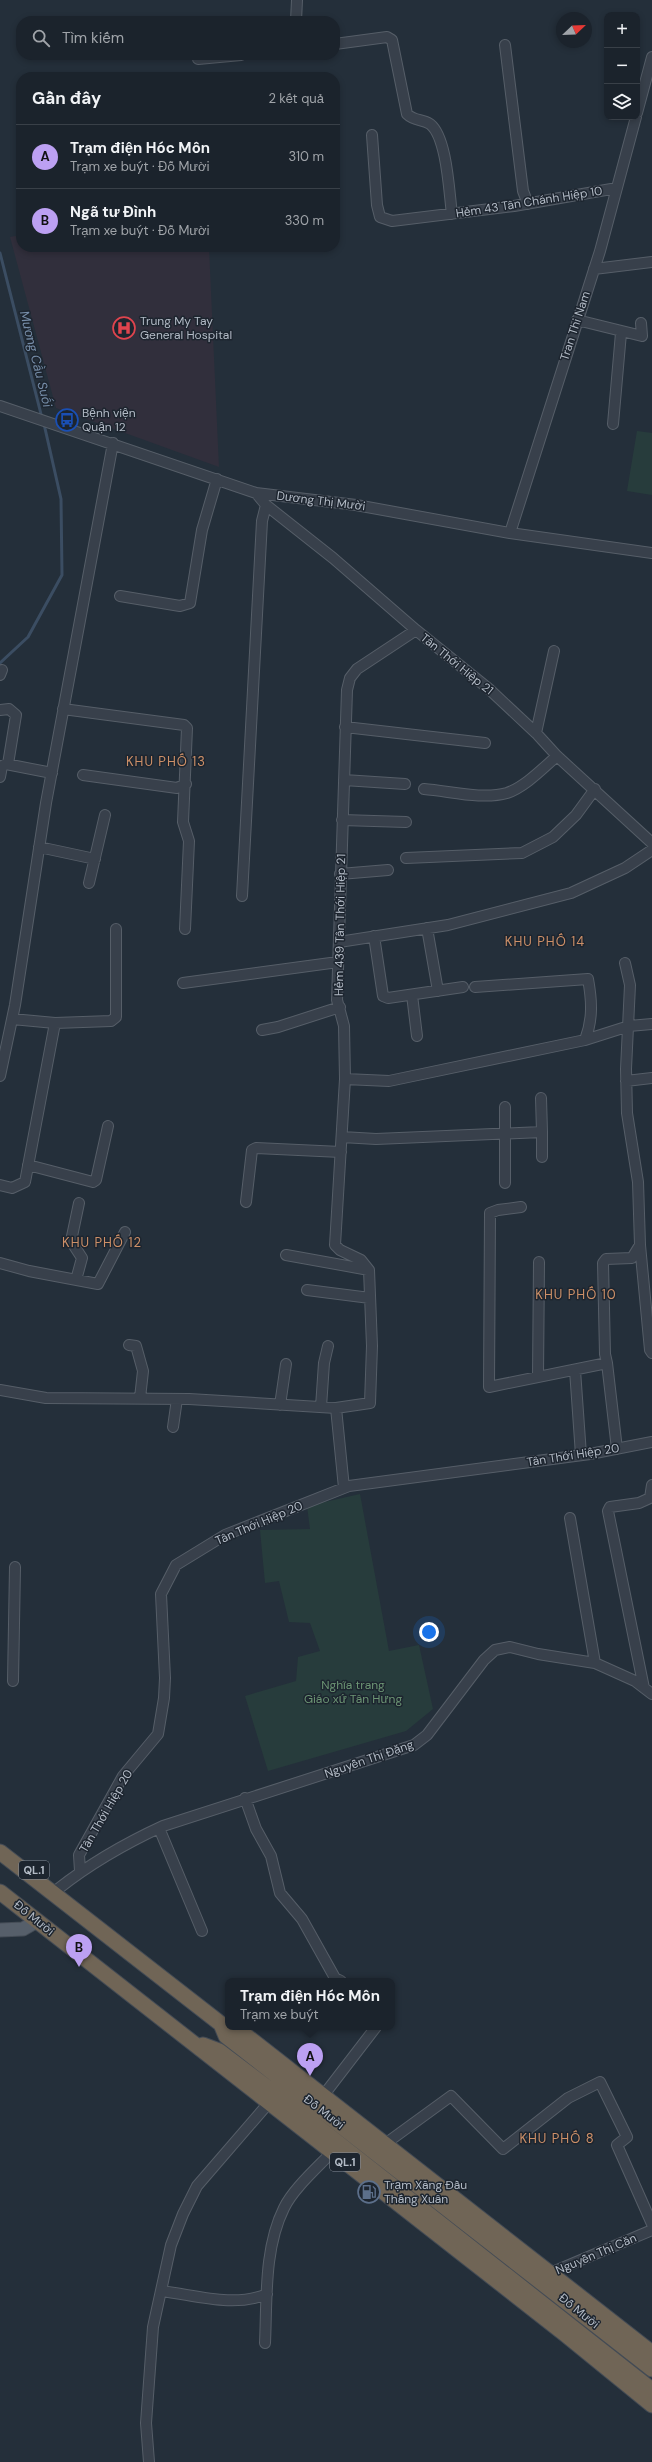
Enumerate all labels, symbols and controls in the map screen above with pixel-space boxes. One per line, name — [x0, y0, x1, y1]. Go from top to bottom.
north arrow — [556, 12, 592, 48]
map controls — [604, 12, 640, 120]
button: + — [604, 12, 640, 48]
search box — [16, 16, 340, 60]
icon: search — [30, 27, 52, 49]
text: Tìm kiếm — [62, 28, 124, 48]
button: − — [604, 48, 640, 84]
button: layers — [604, 84, 640, 120]
text: Gần đây — [32, 87, 101, 109]
text: 2 kết quả — [268, 90, 324, 107]
text: Trạm điện Hóc Môn — [70, 138, 210, 158]
text: A — [40, 148, 50, 165]
text: 310 m — [289, 148, 324, 165]
text: Trạm xe buýt · Đỗ Mười — [70, 158, 210, 175]
street label: Hẻm 43 Tân Chánh Hiệp 10 — [455, 183, 603, 221]
text: Ngã tư Đình — [70, 202, 156, 222]
text: B — [41, 212, 49, 229]
text: 330 m — [285, 212, 324, 229]
text: Trạm xe buýt · Đỗ Mười — [70, 222, 210, 239]
street label: Tran Thi Nam — [556, 289, 594, 363]
water label: Mương Cầu Suối — [16, 309, 56, 410]
place label: Trung My Tay General Hospital — [140, 313, 232, 343]
hospital icon: Trung My Tay General Hospital — [111, 315, 137, 341]
place label: Bệnh viện Quận 12 — [82, 405, 136, 435]
bus stop icon: Bệnh viện Quận 12 — [54, 407, 80, 433]
street label: Dương Thị Mười — [276, 488, 366, 514]
street label: Tân Thới Hiệp 21 — [417, 630, 497, 698]
district label: KHU PHỐ 13 — [126, 753, 206, 770]
street label: Hẻm 439 Tân Thới Hiệp 21 — [331, 854, 349, 996]
district label: KHU PHỐ 14 — [505, 933, 585, 950]
district label: KHU PHỐ 12 — [62, 1234, 142, 1251]
district label: KHU PHỐ 10 — [535, 1286, 617, 1303]
street label: Tân Thới Hiệp 20 — [526, 1440, 620, 1470]
street label: Tân Thới Hiệp 20 — [213, 1497, 305, 1549]
your location — [419, 1622, 439, 1642]
park label: Nghĩa trang Giáo xứ Tân Hưng — [304, 1677, 402, 1707]
street label: Nguyễn Thị Đặng — [322, 1736, 416, 1782]
street label: Tân Thới Hiệp 20 — [76, 1767, 136, 1855]
road number: QL.1 — [19, 1861, 49, 1879]
street label: Đỗ Mười — [10, 1897, 58, 1939]
pin: B — [66, 1934, 92, 1967]
popup — [225, 1978, 395, 2030]
text: Trạm điện Hóc Môn — [240, 1986, 380, 2006]
text: Trạm xe buýt — [240, 2006, 319, 2023]
pin: A — [297, 2043, 323, 2076]
street label: Đỗ Mười — [300, 2091, 348, 2133]
district label: KHU PHỐ 8 — [519, 2130, 595, 2147]
road number: QL.1 — [330, 2153, 360, 2171]
place label: Trạm Xăng Đầu Thắng Xuân — [384, 2177, 467, 2207]
fuel station icon: Trạm Xăng Đầu Thắng Xuân — [356, 2179, 382, 2205]
street label: Nguyễn Thị Căn — [553, 2230, 639, 2278]
street label: Đỗ Mười — [555, 2290, 603, 2332]

